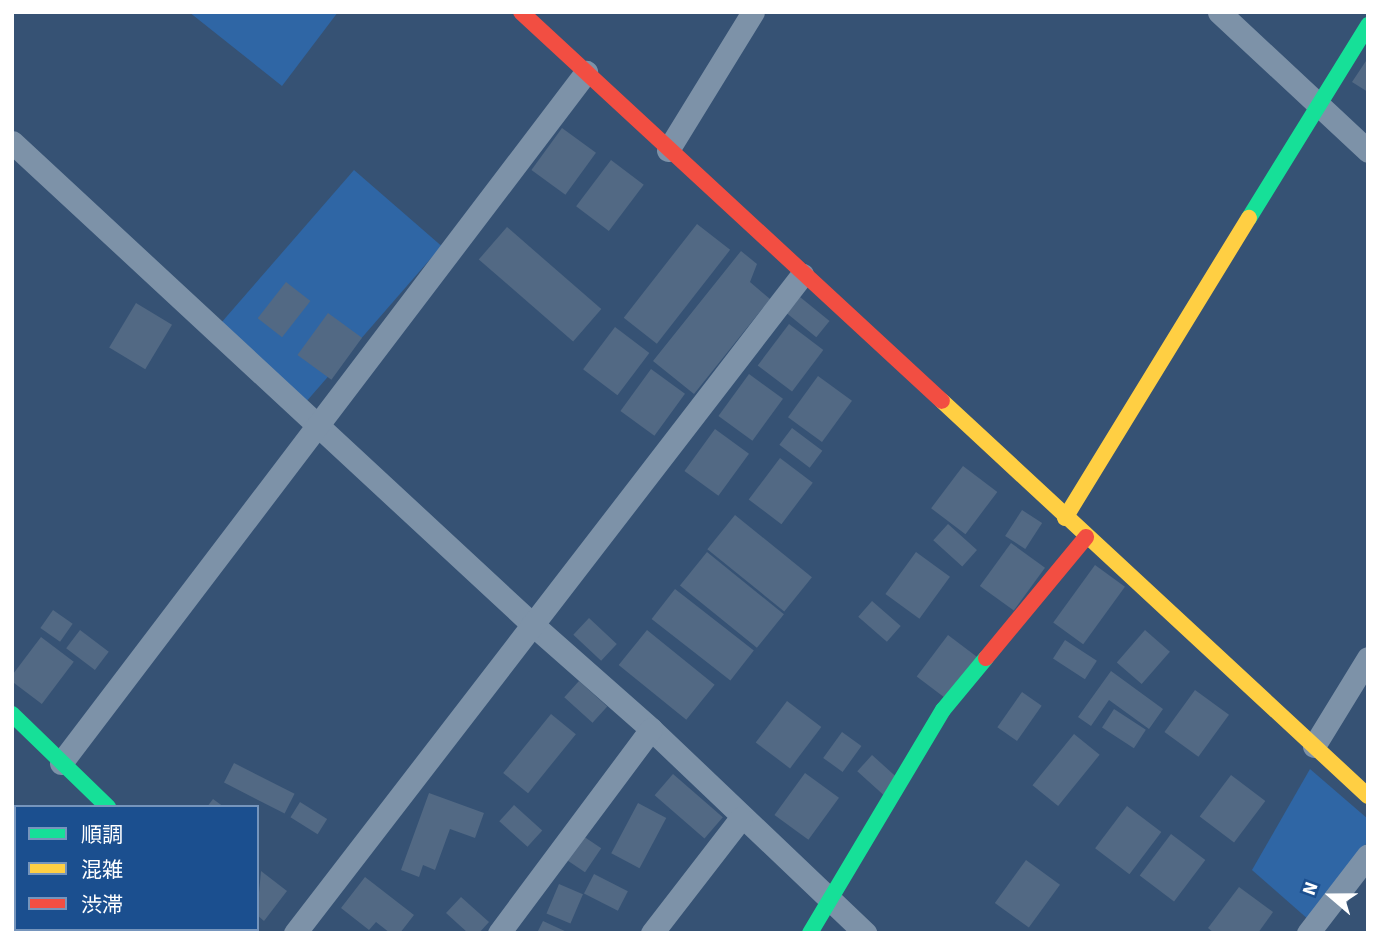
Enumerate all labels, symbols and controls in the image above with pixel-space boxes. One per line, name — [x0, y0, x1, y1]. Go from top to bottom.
legend — [14, 805, 259, 931]
text: 順調 — [81, 820, 123, 850]
text: 混雑 — [81, 855, 123, 885]
north arrow — [1296, 861, 1366, 931]
text: N — [1296, 878, 1326, 899]
text: 渋滞 — [81, 890, 123, 920]

